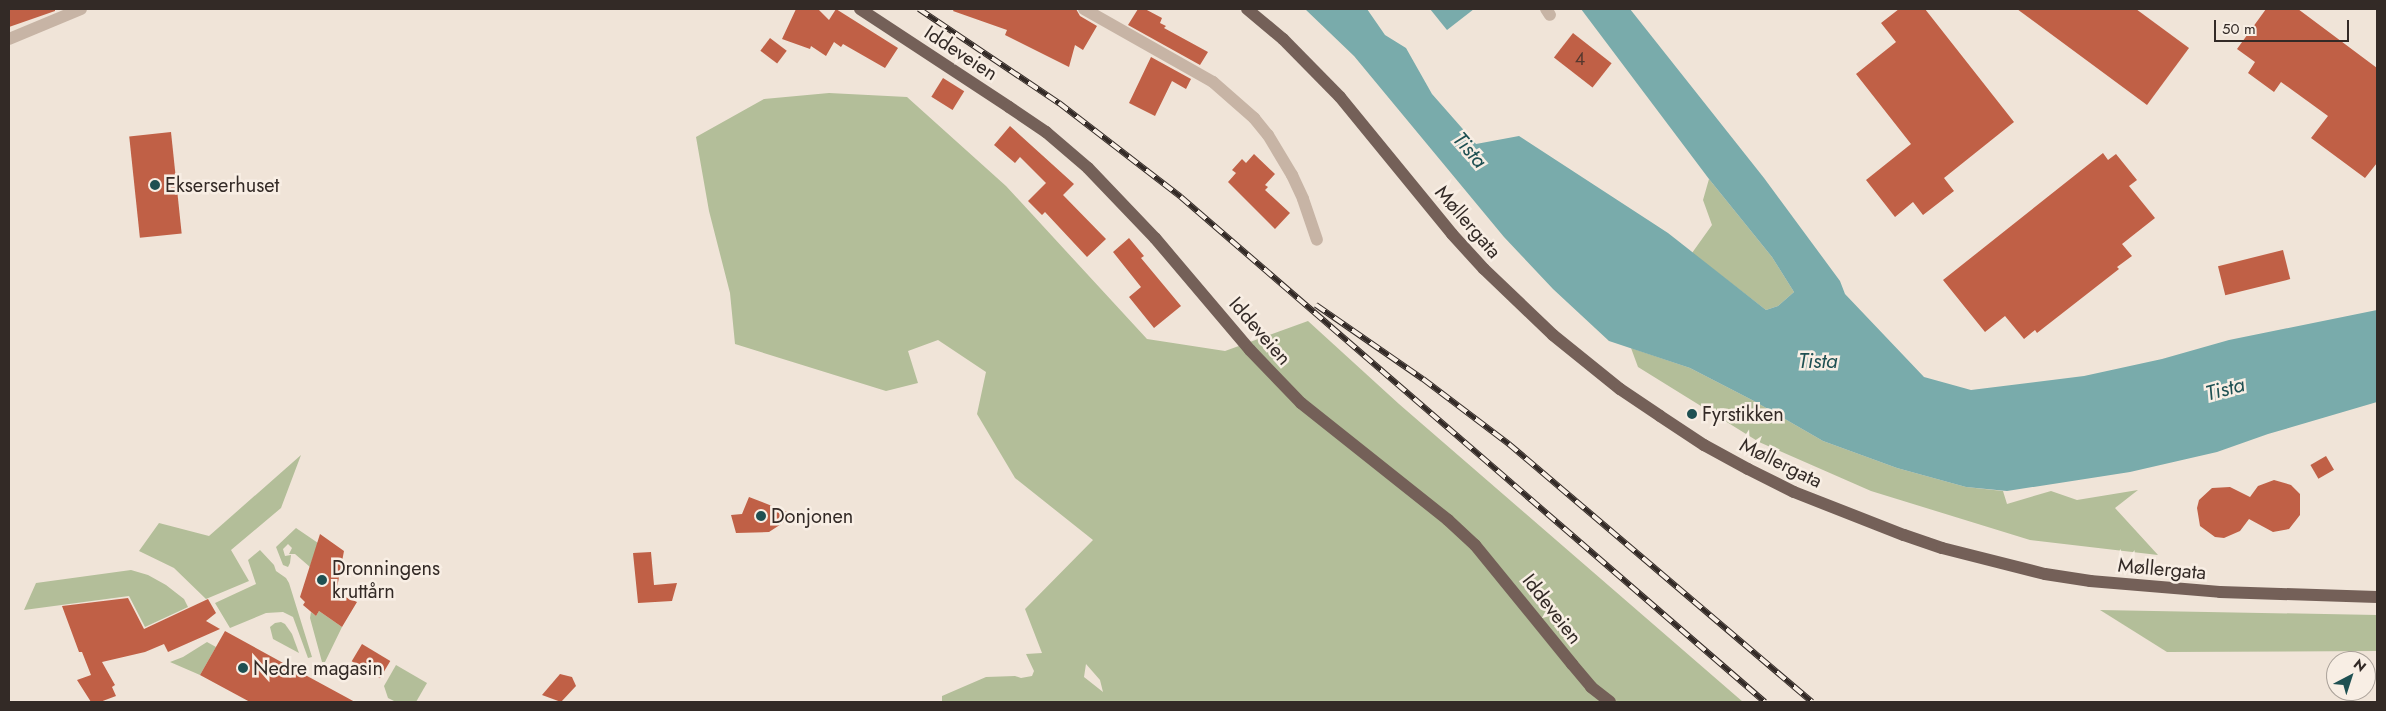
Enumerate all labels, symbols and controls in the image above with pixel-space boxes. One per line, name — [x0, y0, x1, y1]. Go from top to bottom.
scale bar — [2216, 10, 2351, 42]
text: 50 m — [2222, 18, 2256, 40]
street label: Iddeveien — [920, 20, 1002, 86]
house number: 4 — [1575, 48, 1585, 70]
water label: Tista — [1448, 127, 1492, 173]
place label: Ekserserhuset — [165, 173, 279, 197]
marker: Ekserserhuset — [149, 179, 161, 191]
street label: Møllergata — [1430, 181, 1506, 263]
street label: Iddeveien — [1224, 292, 1296, 370]
water label: Tista — [1798, 348, 1838, 374]
water label: Tista — [2203, 372, 2247, 406]
place label: Fyrstikken — [1702, 402, 1784, 426]
marker: Fyrstikken — [1686, 408, 1698, 420]
street label: Møllergata — [1736, 433, 1826, 493]
place label: Donjonen — [771, 504, 853, 528]
marker: Donjonen — [755, 510, 767, 522]
street label: Møllergata — [2117, 553, 2207, 585]
place label: Dronningens kruttårn — [332, 556, 440, 603]
street label: Iddeveien — [1517, 569, 1587, 649]
marker: Dronningens kruttårn — [316, 574, 328, 586]
north arrow — [2326, 651, 2376, 701]
text: N — [2349, 654, 2371, 677]
place label: Nedre magasin — [253, 656, 383, 680]
marker: Nedre magasin — [237, 662, 249, 674]

